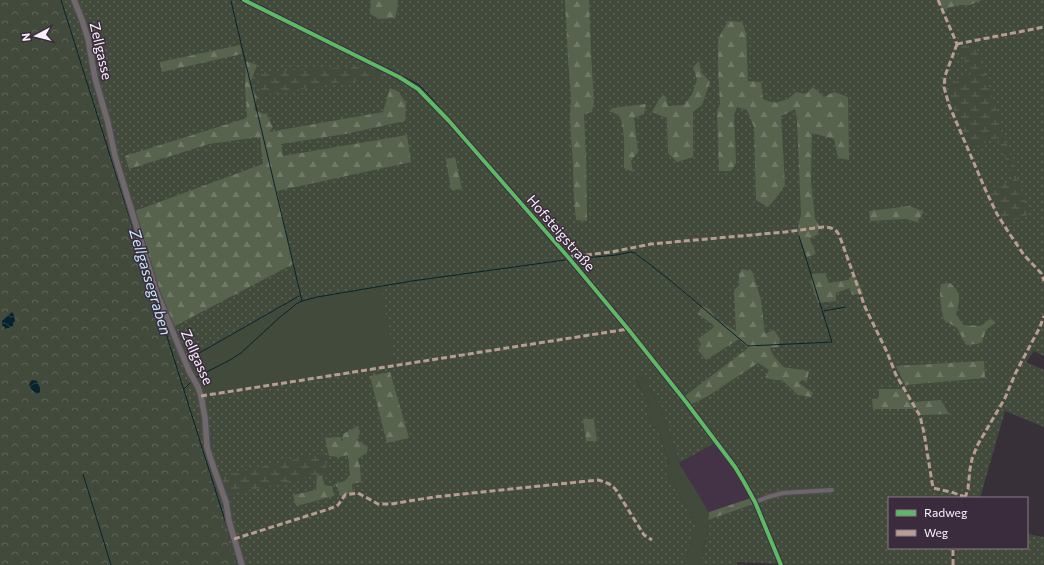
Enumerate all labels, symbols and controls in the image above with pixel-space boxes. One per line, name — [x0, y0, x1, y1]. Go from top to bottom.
north arrow — [16, 16, 56, 56]
street label: Zellgasse — [87, 20, 116, 81]
text: N — [19, 32, 33, 42]
street label: Hofsteigstraße — [524, 191, 599, 274]
water label: Zellgassegraben — [126, 225, 176, 337]
street label: Zellgasse — [178, 326, 217, 387]
legend — [888, 497, 1028, 549]
text: Radweg — [924, 505, 968, 519]
text: Weg — [924, 525, 949, 539]

